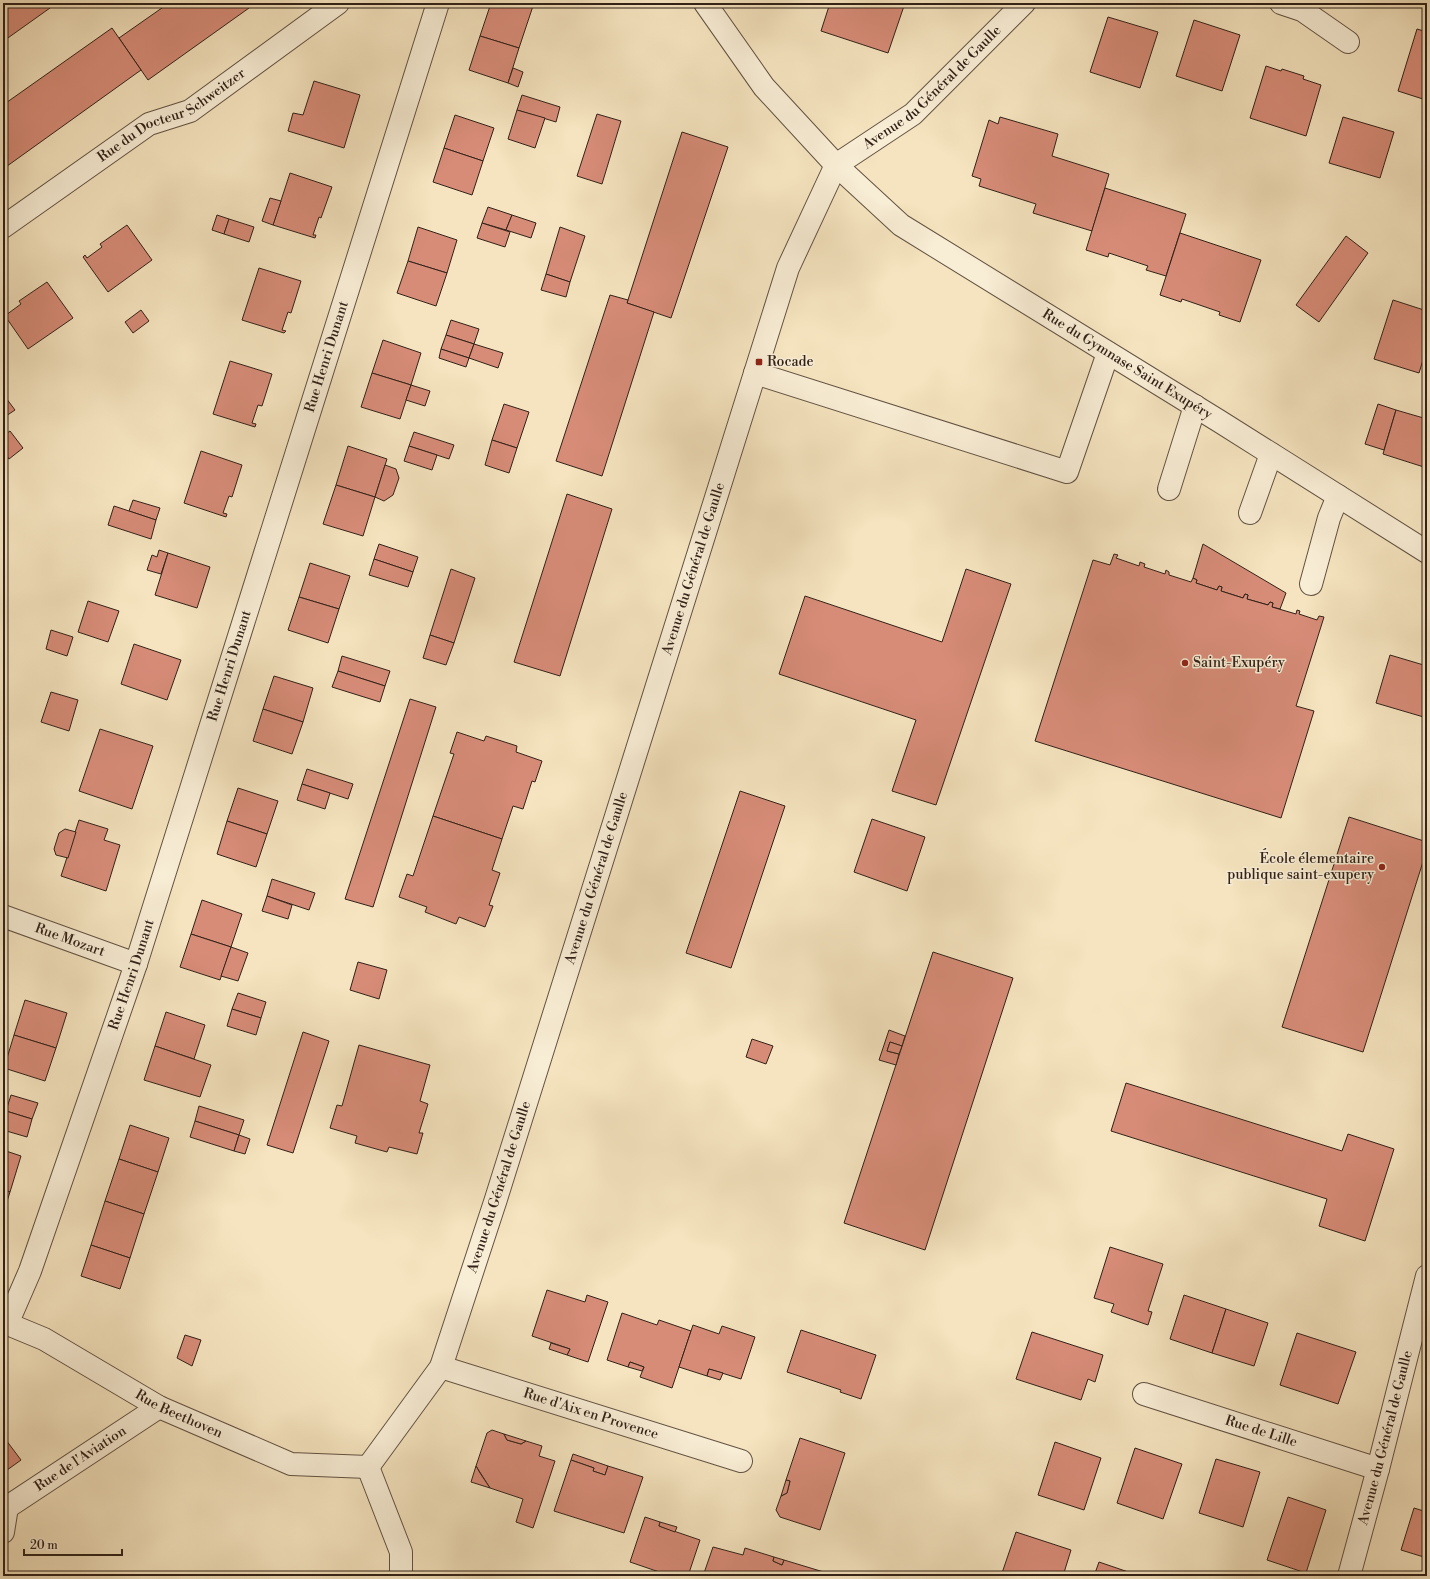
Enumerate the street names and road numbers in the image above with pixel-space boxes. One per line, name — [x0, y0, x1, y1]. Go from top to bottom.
street label: Avenue du Général de Gaulle — [859, 22, 1005, 154]
street label: Rue du Docteur Schweitzer — [94, 65, 249, 166]
street label: Rue Henri Dunant — [301, 299, 353, 415]
street label: Rue du Gymnase Saint Exupéry — [1039, 305, 1216, 424]
street label: Avenue du Général de Gaulle — [658, 480, 729, 658]
street label: Rue Henri Dunant — [204, 608, 256, 724]
street label: Avenue du Général de Gaulle — [561, 790, 632, 967]
street label: Rue Henri Dunant — [105, 917, 158, 1033]
street label: Rue Mozart — [32, 919, 107, 961]
street label: Avenue du Général de Gaulle — [463, 1099, 535, 1276]
street label: Avenue du Général de Gaulle — [1354, 1349, 1417, 1528]
street label: Rue d'Aix en Provence — [521, 1384, 661, 1444]
street label: Rue Beethoven — [132, 1386, 226, 1443]
street label: Rue de Lille — [1223, 1412, 1300, 1452]
street label: Rue de l'Aviation — [31, 1422, 130, 1496]

